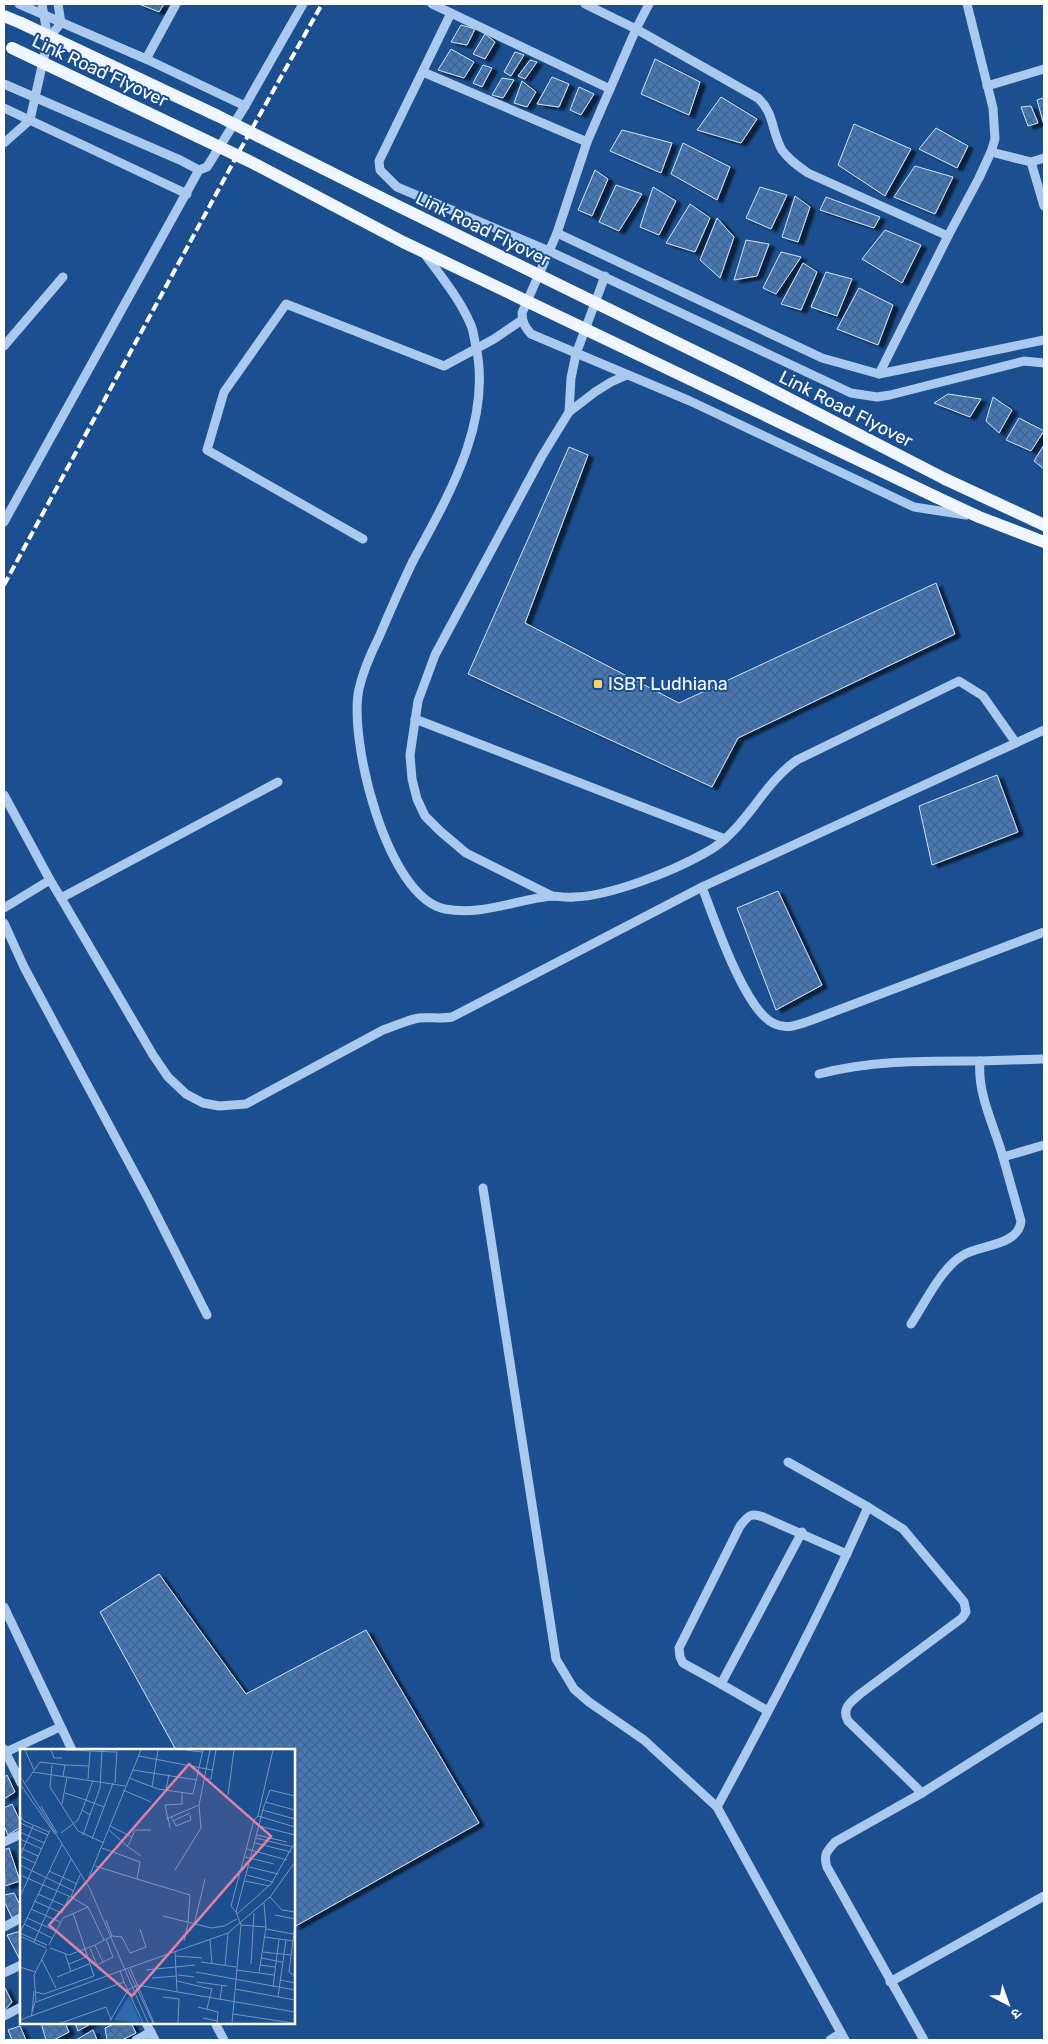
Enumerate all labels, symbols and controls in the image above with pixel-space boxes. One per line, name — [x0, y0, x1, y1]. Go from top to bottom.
street label: Link Road Flyover — [29, 30, 171, 112]
street label: Link Road Flyover — [412, 187, 554, 271]
street label: Link Road Flyover — [775, 366, 917, 452]
place label: ISBT Ludhiana — [608, 673, 728, 695]
marker: ISBT Ludhiana — [592, 678, 604, 690]
inset map — [20, 1749, 295, 2024]
north arrow — [983, 1979, 1033, 2029]
text: उ — [1007, 2004, 1025, 2023]

